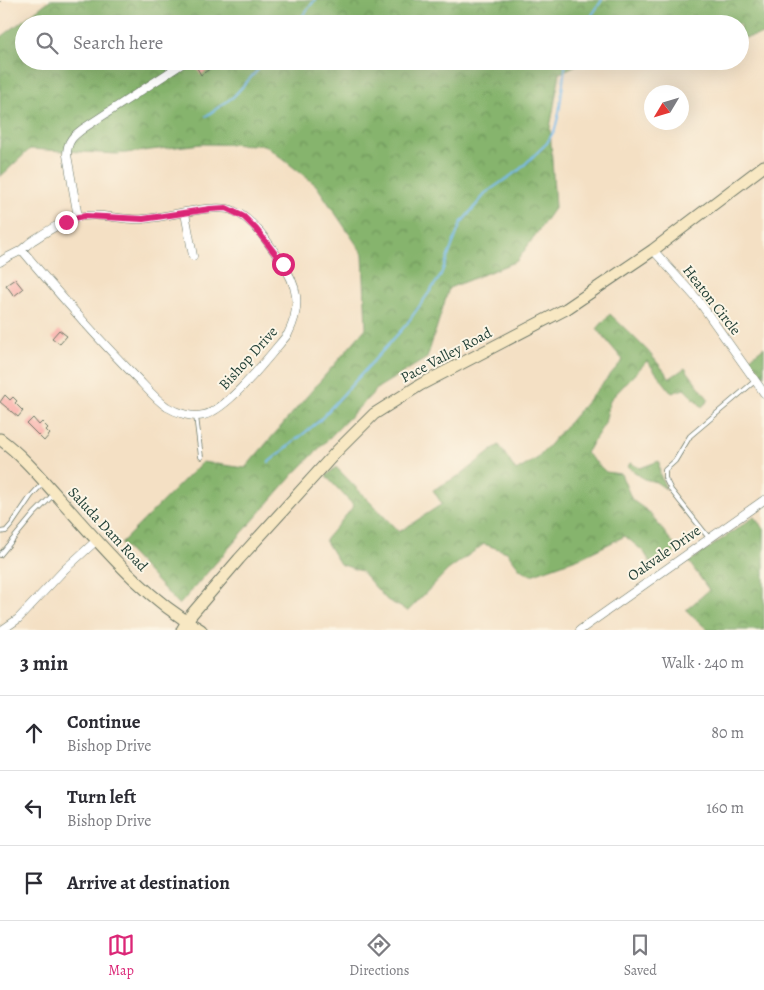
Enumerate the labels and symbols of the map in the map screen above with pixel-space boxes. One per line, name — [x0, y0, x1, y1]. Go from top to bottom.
north arrow — [644, 85, 689, 130]
route end — [55, 211, 78, 234]
route start — [272, 253, 295, 276]
street label: Heaton Circle — [678, 261, 746, 339]
street label: Bishop Drive — [214, 322, 282, 394]
street label: Pace Valley Road — [397, 322, 496, 387]
street label: Saluda Dam Road — [64, 482, 153, 576]
street label: Oakvale Drive — [623, 520, 705, 586]

